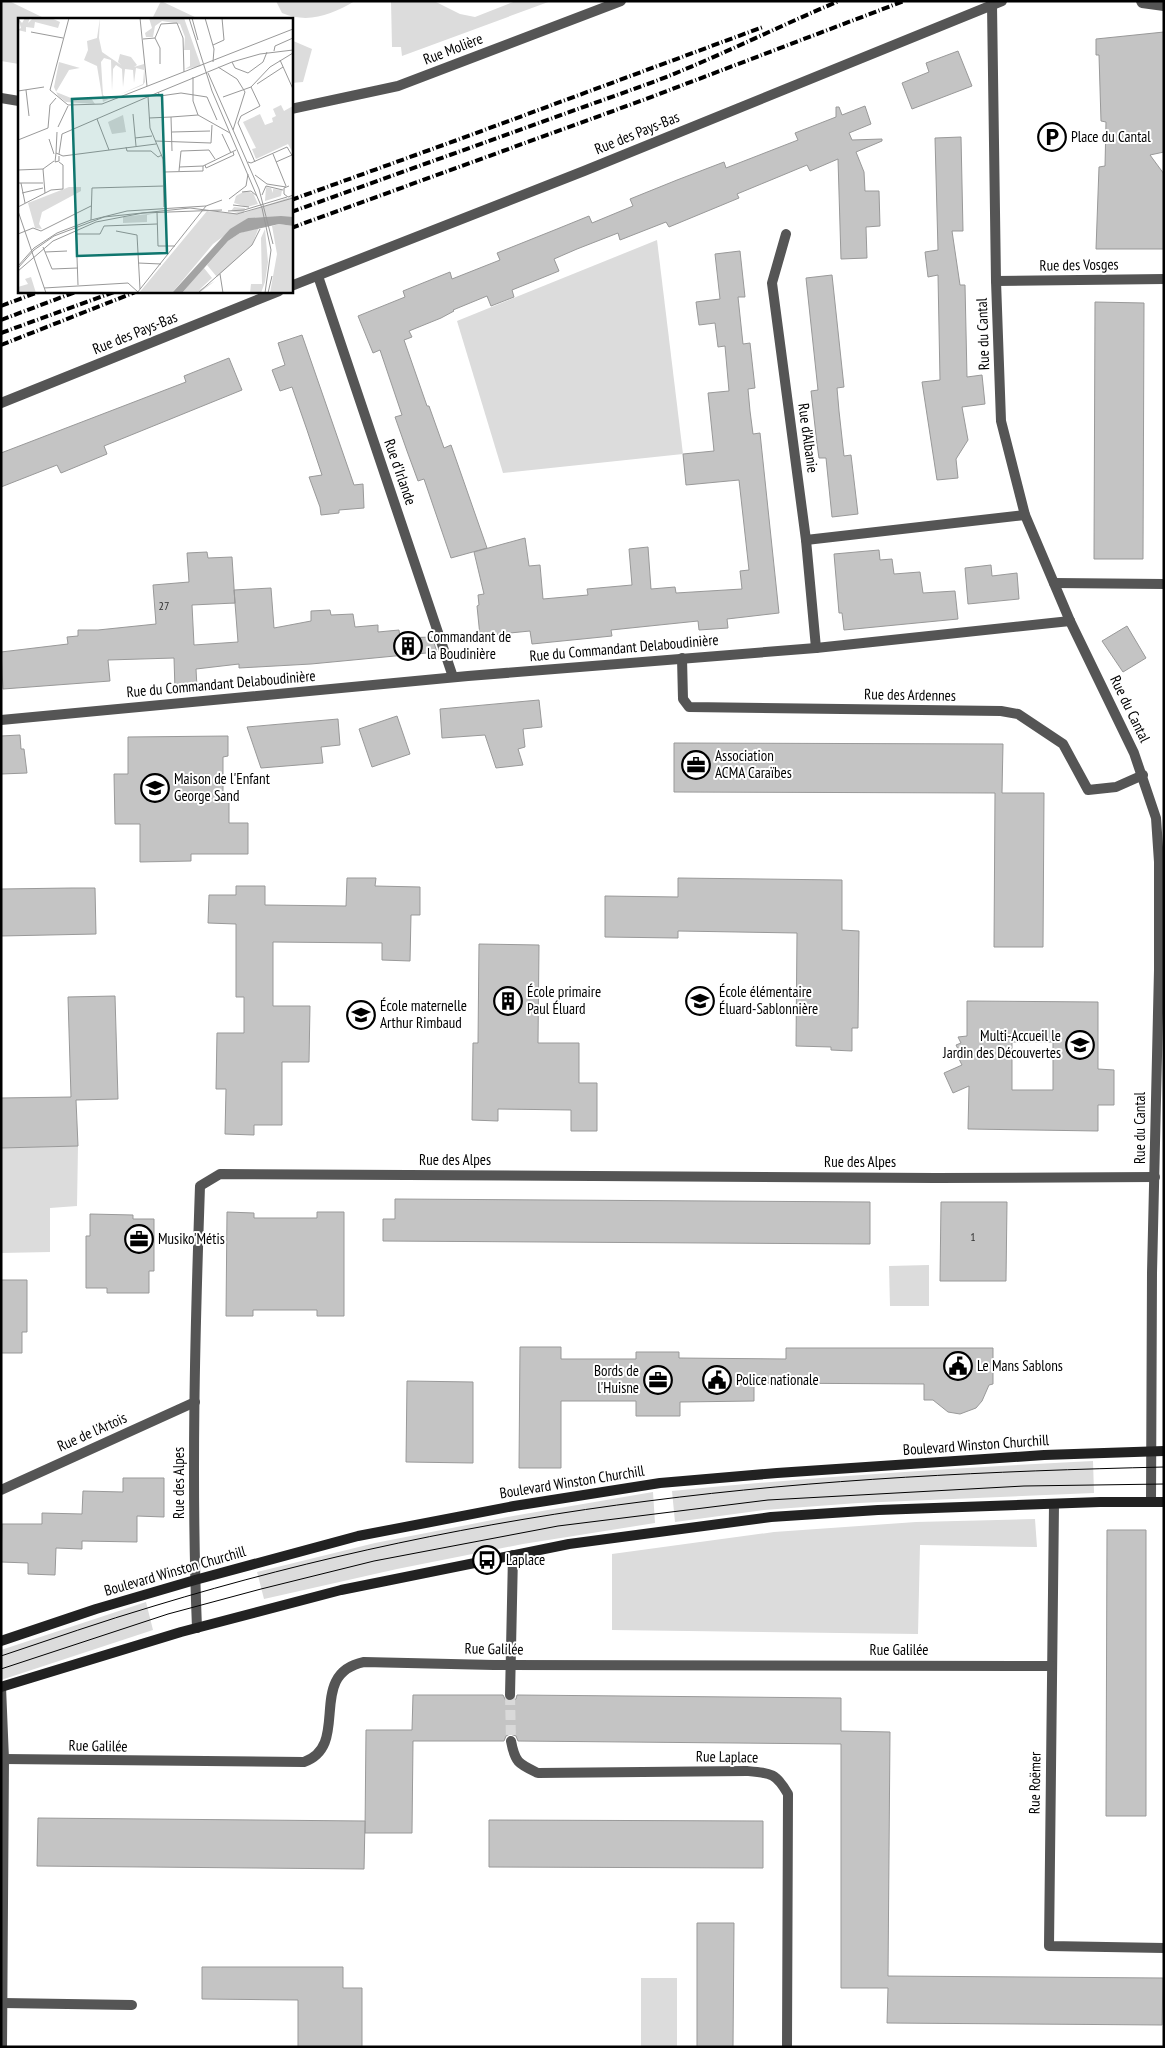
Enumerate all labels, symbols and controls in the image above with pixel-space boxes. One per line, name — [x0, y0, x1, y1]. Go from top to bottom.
inset map — [18, 18, 292, 292]
street label: Rue Molière — [420, 28, 485, 69]
street label: Rue des Pays-Bas — [592, 107, 682, 158]
parking icon: Place du Cantal — [1037, 122, 1067, 152]
place label: Place du Cantal — [1071, 127, 1151, 146]
street label: Rue des Vosges — [1039, 254, 1119, 275]
street label: Rue du Cantal — [972, 297, 993, 370]
street label: Rue des Pays-Bas — [90, 307, 180, 358]
street label: Rue d'Albanie — [794, 402, 823, 474]
street label: Rue d'Irlande — [380, 436, 421, 507]
house number: 27 — [159, 598, 169, 613]
place label: Commandant de la Boudinière — [427, 627, 511, 663]
street label: Rue du Commandant Delaboudinière — [529, 630, 719, 665]
building icon: Commandant de la Boudinière — [393, 631, 423, 661]
street label: Rue du Commandant Delaboudinière — [126, 666, 316, 701]
street label: Rue du Cantal — [1106, 672, 1155, 746]
street label: Rue des Ardennes — [864, 684, 956, 705]
place label: Association ACMA Caraïbes — [715, 746, 792, 782]
office icon: Association ACMA Caraïbes — [681, 750, 711, 780]
place label: Maison de l'Enfant George Sand — [174, 769, 270, 805]
school or university icon: Maison de l'Enfant George Sand — [140, 773, 170, 803]
place label: École primaire Paul Éluard — [527, 982, 601, 1018]
place label: École élémentaire Éluard-Sablonnière — [719, 982, 818, 1018]
building icon: École primaire Paul Éluard — [493, 986, 523, 1016]
school or university icon: École élémentaire Éluard-Sablonnière — [685, 986, 715, 1016]
place label: École maternelle Arthur Rimbaud — [380, 996, 467, 1032]
school or university icon: École maternelle Arthur Rimbaud — [346, 1000, 376, 1030]
place label: Multi-Accueil le Jardin des Découvertes — [942, 1026, 1061, 1062]
school or university icon: Multi-Accueil le Jardin des Découvertes — [1065, 1030, 1095, 1060]
street label: Rue du Cantal — [1130, 1091, 1149, 1164]
street label: Rue des Alpes — [419, 1150, 491, 1169]
street label: Rue des Alpes — [824, 1152, 896, 1171]
office icon: Musiko'Métis — [124, 1224, 154, 1254]
place label: Musiko'Métis — [158, 1229, 225, 1248]
house number: 1 — [970, 1229, 976, 1244]
public building icon: Le Mans Sablons — [943, 1351, 973, 1381]
place label: Le Mans Sablons — [977, 1356, 1063, 1375]
place label: Bords de l'Huisne — [594, 1361, 639, 1397]
office icon: Bords de l'Huisne — [643, 1365, 673, 1395]
public building icon: Police nationale — [702, 1365, 732, 1395]
place label: Police nationale — [736, 1370, 819, 1389]
street label: Rue de l'Artois — [54, 1408, 129, 1455]
street label: Boulevard Winston Churchill — [902, 1430, 1050, 1459]
street label: Rue des Alpes — [169, 1447, 188, 1519]
street label: Boulevard Winston Churchill — [498, 1461, 646, 1502]
street label: Boulevard Winston Churchill — [102, 1541, 248, 1600]
bus stop icon: Laplace — [472, 1545, 502, 1575]
place label: Laplace — [506, 1550, 545, 1569]
street label: Rue Galilée — [464, 1638, 524, 1659]
street label: Rue Galilée — [870, 1640, 928, 1659]
street label: Rue Galilée — [68, 1735, 128, 1756]
street label: Rue Laplace — [696, 1746, 758, 1767]
street label: Rue Roëmer — [1024, 1751, 1045, 1814]

